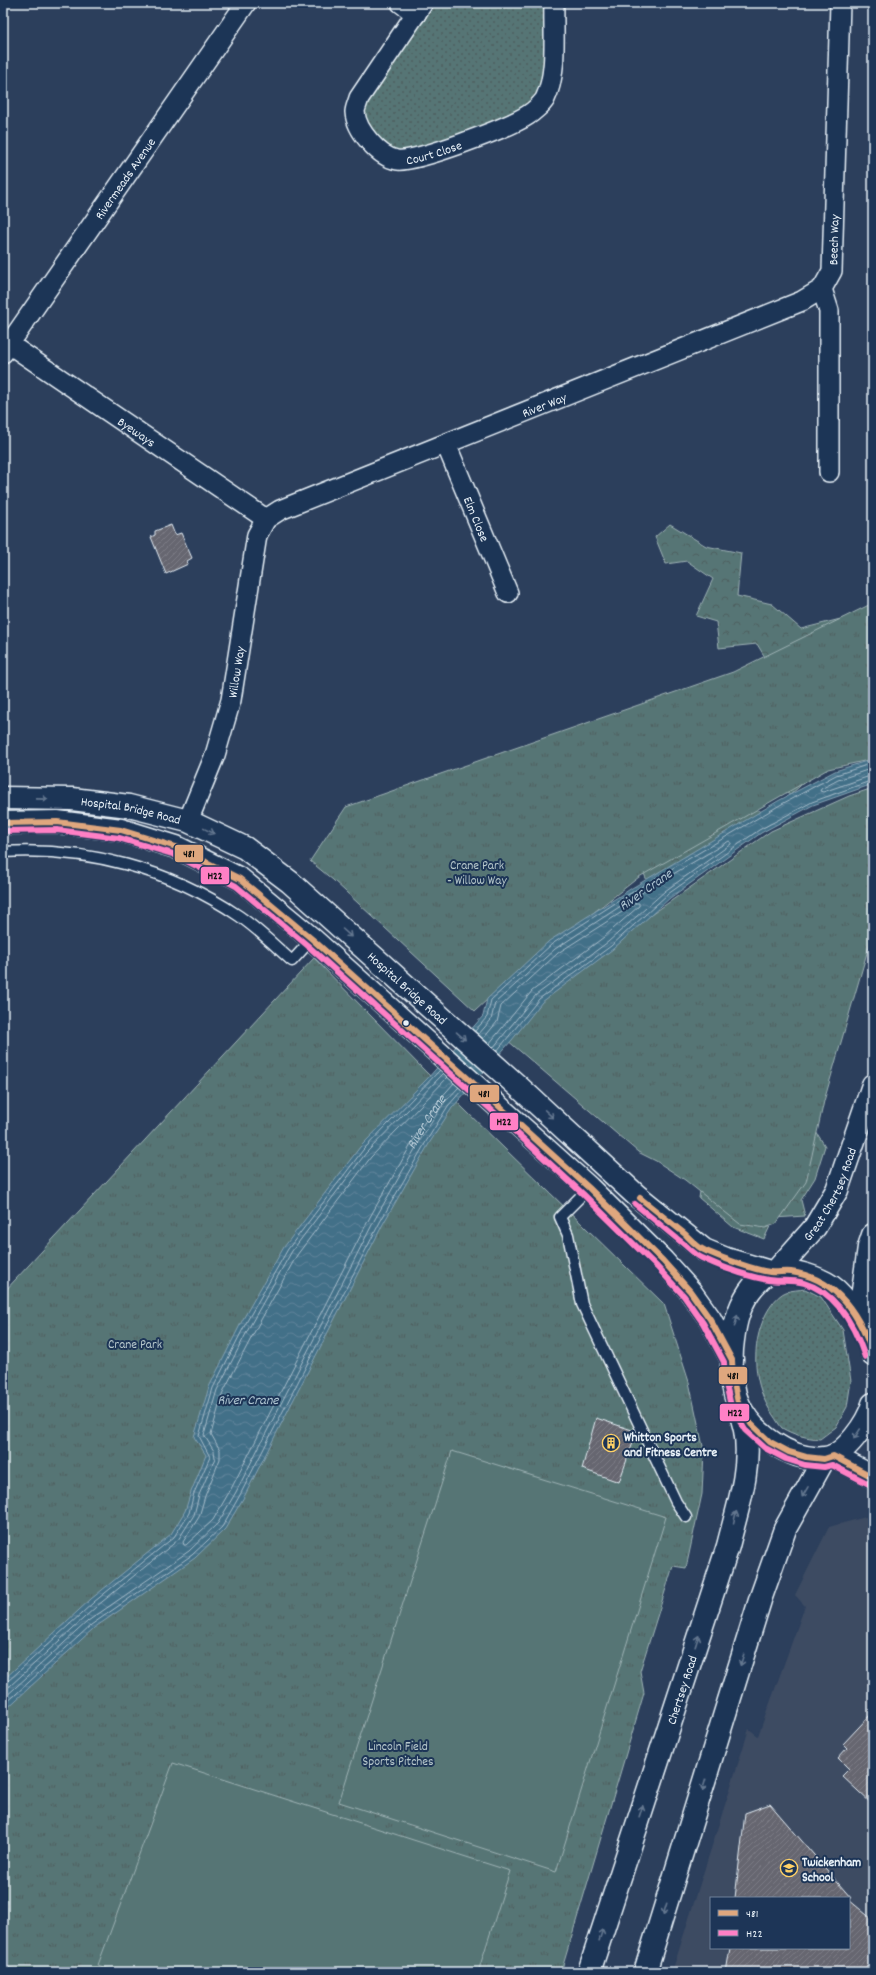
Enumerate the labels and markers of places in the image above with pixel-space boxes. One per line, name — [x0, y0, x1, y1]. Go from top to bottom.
unlabelled marker — [401, 1018, 411, 1028]
place label: Whitton Sports and Fitness Centre — [624, 1429, 718, 1463]
building icon: Whitton Sports and Fitness Centre — [601, 1433, 621, 1453]
place label: Twickenham School — [802, 1854, 861, 1888]
school or university icon: Twickenham School — [779, 1858, 799, 1878]

